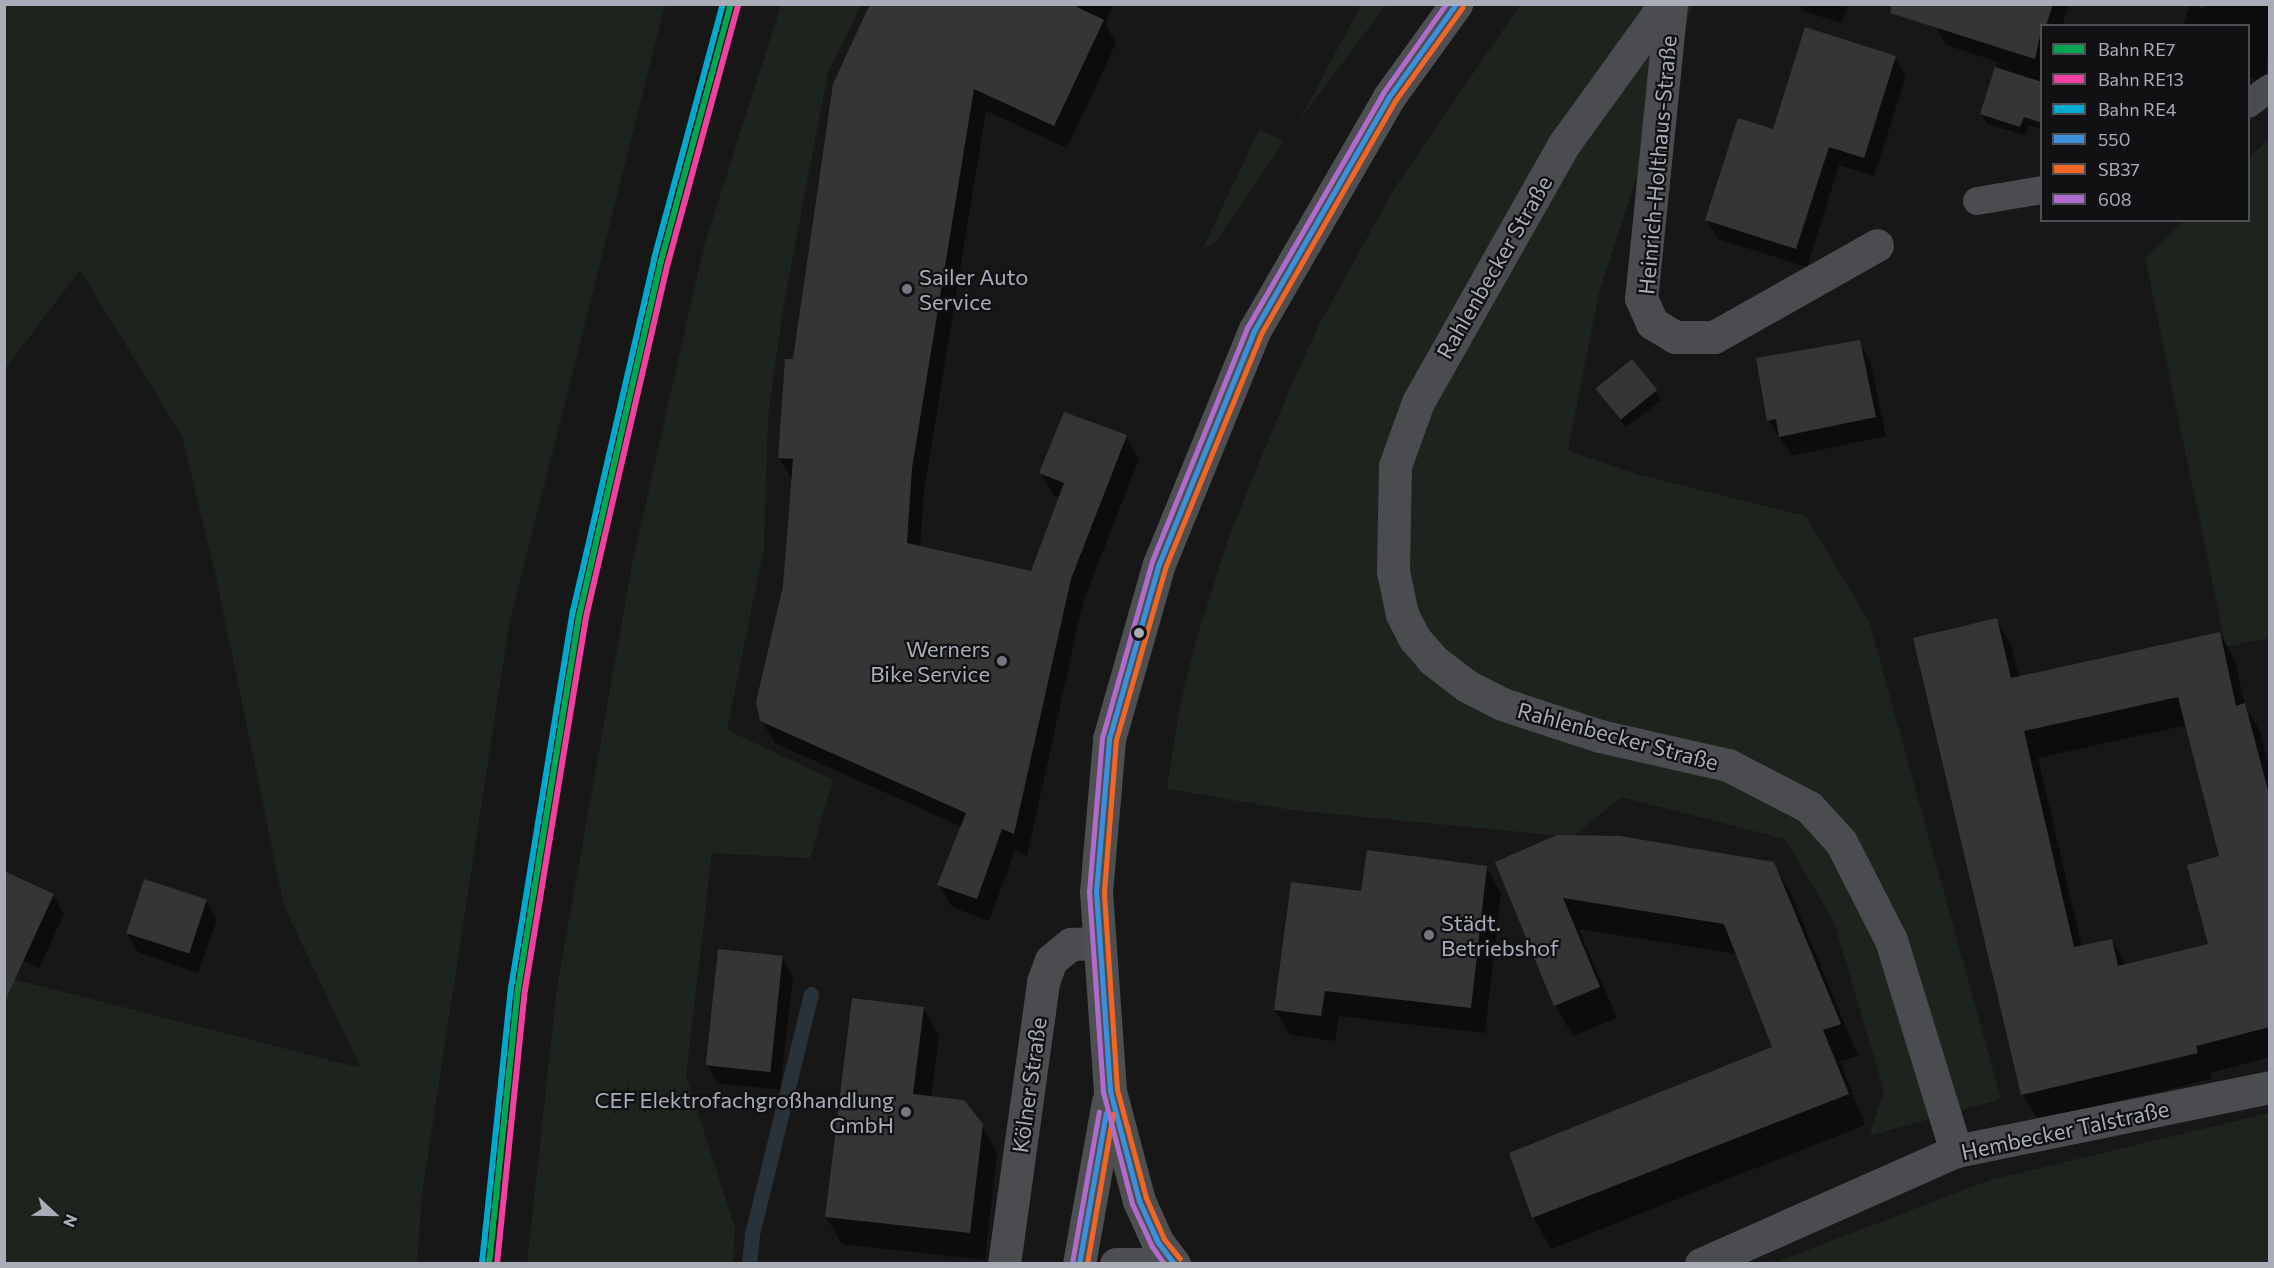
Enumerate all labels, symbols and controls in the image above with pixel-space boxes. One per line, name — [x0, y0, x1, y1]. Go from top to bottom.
legend — [2040, 24, 2250, 222]
street label: Heinrich-Holthaus-Straße — [1633, 34, 1681, 296]
text: Bahn RE7 — [2098, 38, 2175, 60]
text: Bahn RE13 — [2098, 68, 2184, 90]
text: Bahn RE4 — [2098, 98, 2176, 120]
text: 550 — [2098, 128, 2130, 150]
text: SB37 — [2098, 158, 2140, 180]
street label: Rahlenbecker Straße — [1431, 171, 1557, 363]
text: 608 — [2098, 188, 2132, 210]
place label: Sailer Auto Service — [919, 263, 1029, 314]
marker: Sailer Auto Service — [900, 282, 914, 296]
unlabelled marker — [1133, 627, 1145, 639]
place label: Werners Bike Service — [870, 635, 990, 686]
marker: Werners Bike Service — [995, 654, 1009, 668]
street label: Rahlenbecker Straße — [1515, 696, 1721, 776]
place label: Städt. Betriebshof — [1441, 909, 1559, 960]
marker: Städt. Betriebshof — [1422, 928, 1436, 942]
street label: Kölner Straße — [1006, 1016, 1052, 1154]
place label: CEF Elektrofachgroßhandlung GmbH — [595, 1086, 894, 1138]
street label: Hembecker Talstraße — [1959, 1095, 2171, 1165]
marker: CEF Elektrofachgroßhandlung GmbH — [899, 1105, 913, 1119]
north arrow — [24, 1184, 84, 1244]
text: N — [60, 1212, 82, 1230]

